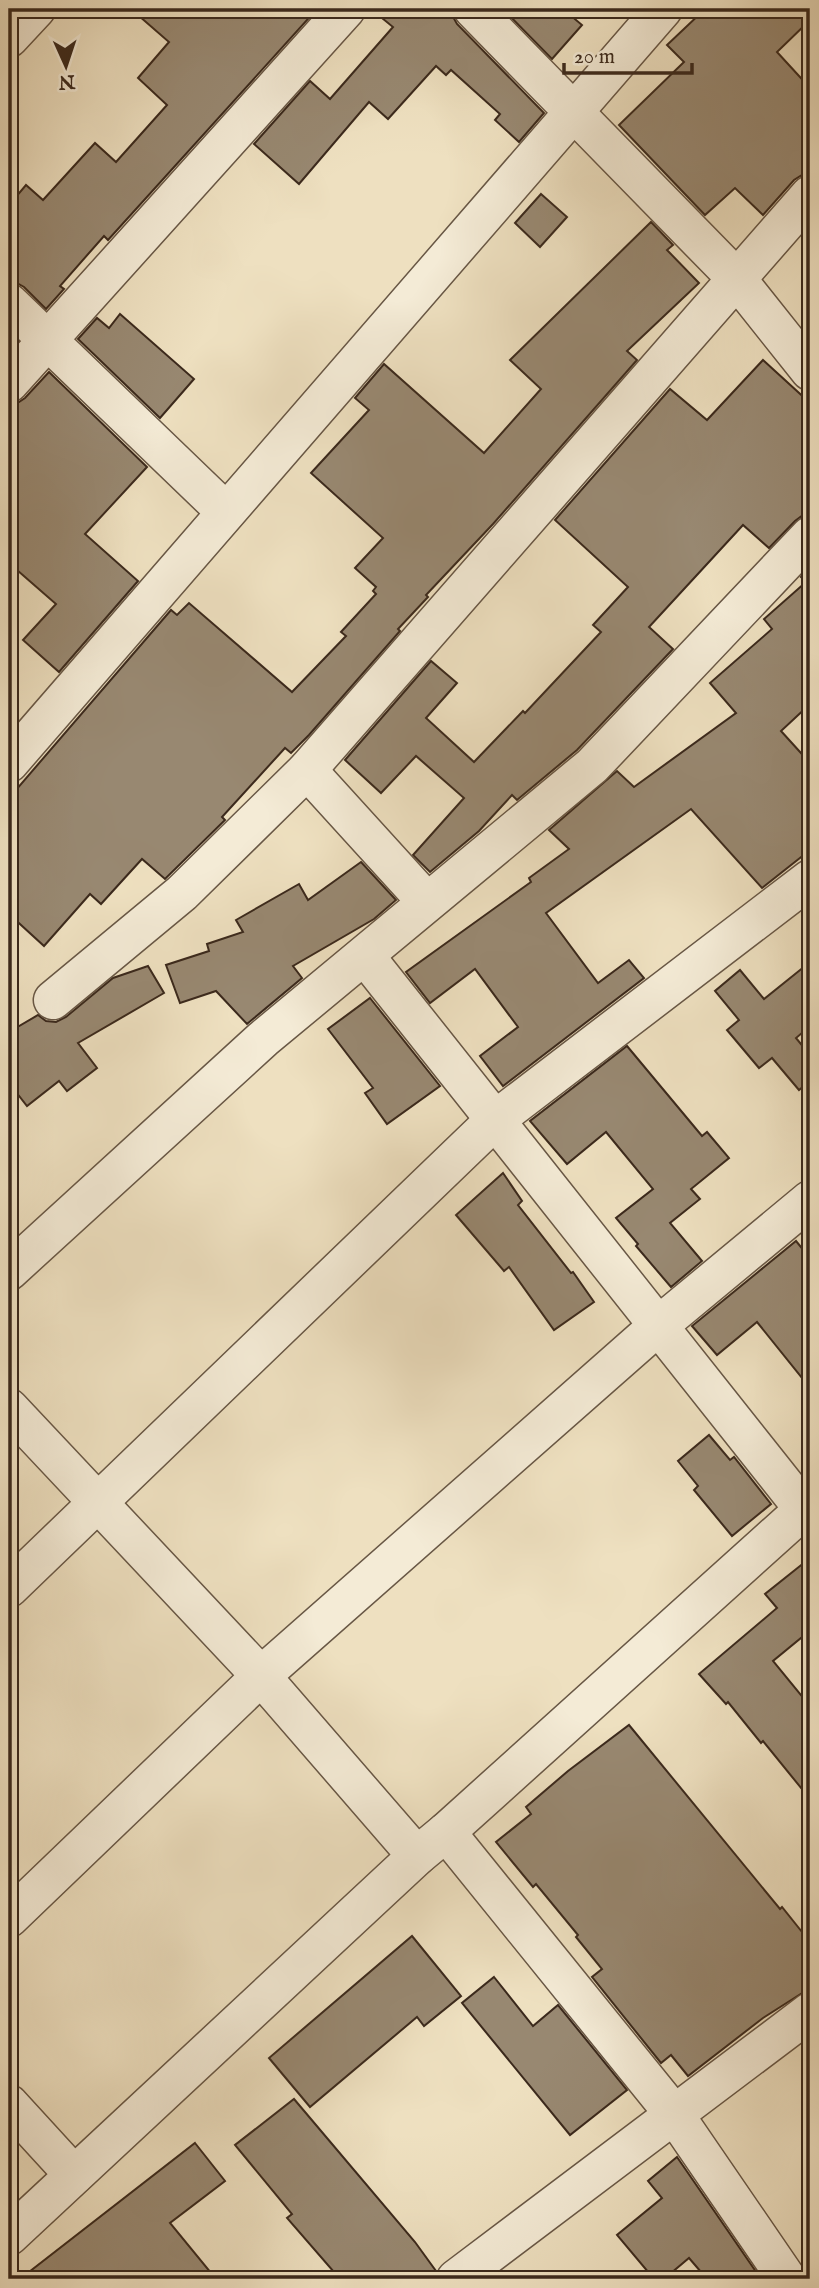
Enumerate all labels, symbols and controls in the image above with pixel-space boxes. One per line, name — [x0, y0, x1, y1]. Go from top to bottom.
north arrow — [32, 32, 102, 102]
scale bar — [564, 32, 691, 76]
text: 20 m — [574, 44, 615, 71]
text: N — [57, 69, 77, 93]

